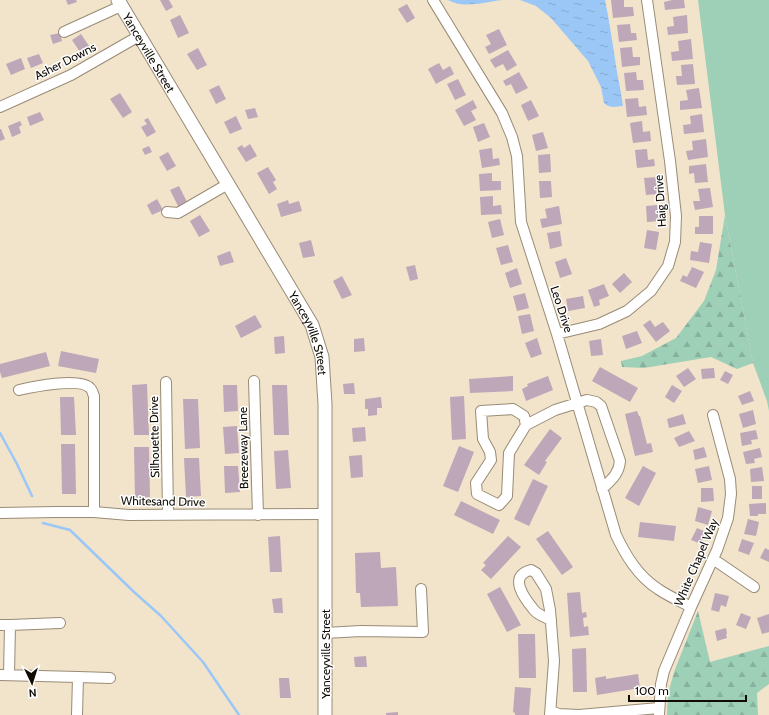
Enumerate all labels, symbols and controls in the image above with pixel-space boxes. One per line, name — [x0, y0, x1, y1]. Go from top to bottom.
street label: Yanceyville Street — [119, 9, 179, 95]
street label: Asher Downs — [32, 39, 98, 83]
street label: Haig Drive — [651, 174, 669, 228]
street label: Leo Drive — [547, 284, 577, 334]
street label: Yanceyville Street — [285, 287, 331, 375]
street label: Silhouette Drive — [146, 396, 162, 478]
street label: Breezeway Lane — [235, 407, 251, 489]
street label: Whitesand Drive — [121, 493, 205, 509]
street label: White Chapel Way — [671, 516, 721, 608]
street label: Yanceyville Street — [318, 609, 333, 700]
north arrow — [12, 663, 52, 703]
scale bar — [629, 677, 746, 703]
text: 100 m — [635, 683, 669, 698]
text: N — [28, 686, 37, 700]

